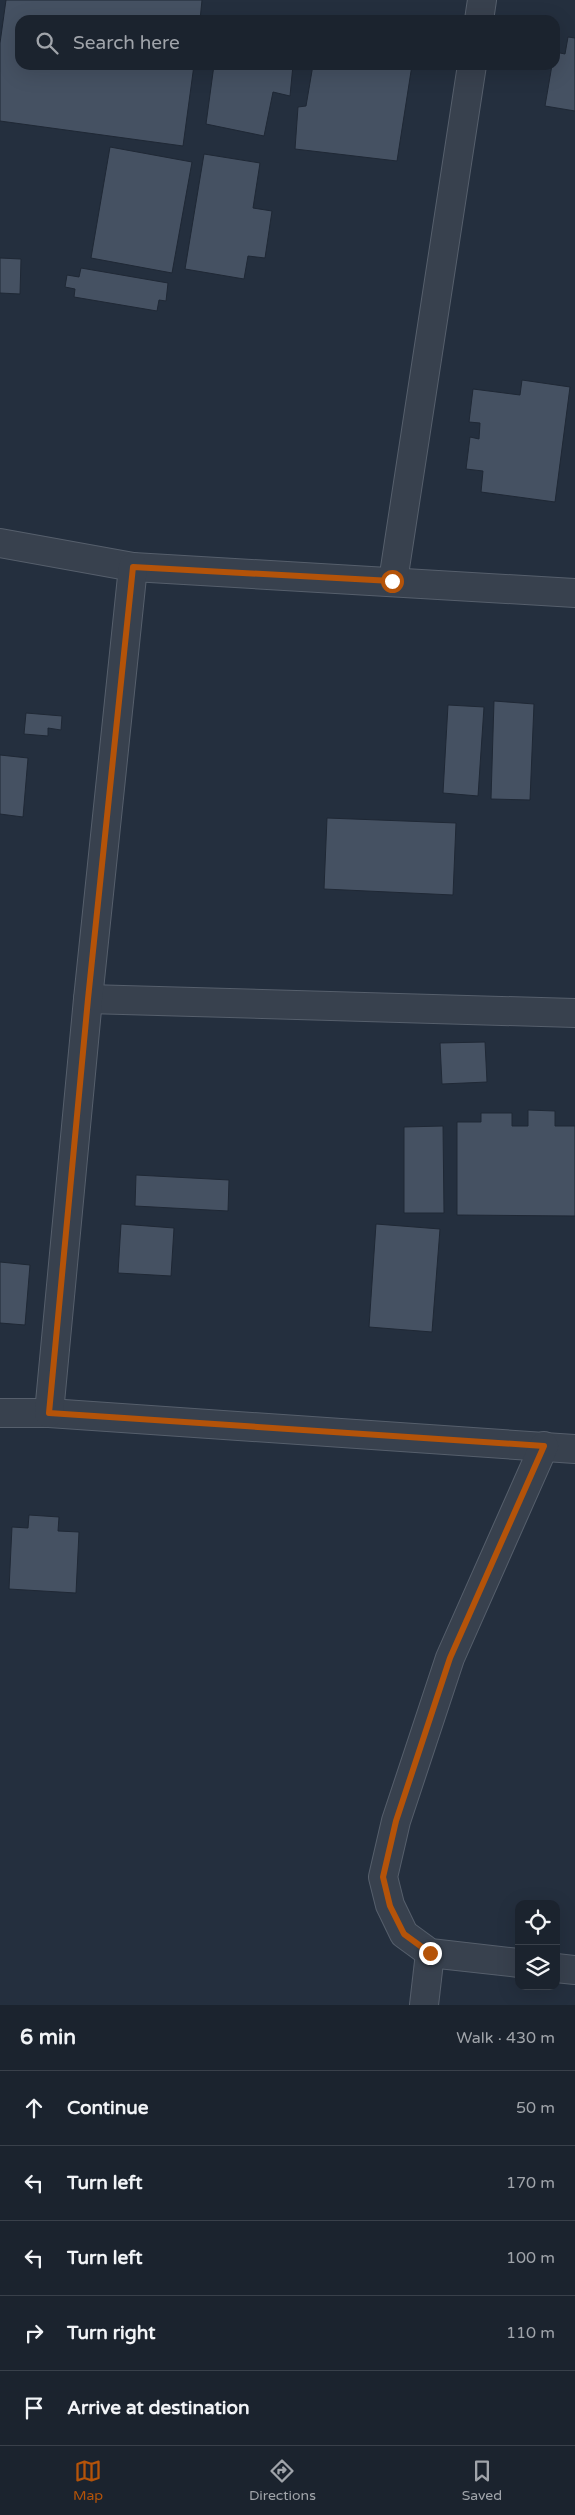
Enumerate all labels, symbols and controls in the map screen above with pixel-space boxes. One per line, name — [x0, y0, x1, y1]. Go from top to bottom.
search box — [15, 15, 560, 70]
icon: search — [33, 29, 61, 57]
text: Search here — [73, 32, 180, 54]
route start — [381, 570, 404, 593]
map controls — [515, 1900, 560, 1990]
button: locate — [515, 1900, 560, 1945]
route end — [419, 1942, 442, 1965]
button: layers — [515, 1945, 560, 1990]
text: 6 min — [20, 2025, 76, 2050]
text: Walk · 430 m — [456, 2028, 555, 2048]
icon: ahead — [20, 2094, 48, 2122]
text: Continue — [67, 2097, 149, 2119]
text: 50 m — [516, 2098, 555, 2118]
icon: left — [20, 2169, 48, 2197]
text: Turn left — [67, 2172, 143, 2194]
text: 170 m — [506, 2173, 555, 2193]
icon: left — [20, 2244, 48, 2272]
text: Turn left — [67, 2247, 143, 2269]
text: 100 m — [506, 2248, 555, 2268]
icon: right — [20, 2319, 48, 2347]
text: Turn right — [67, 2322, 155, 2344]
text: 110 m — [506, 2323, 555, 2343]
icon: arrive — [20, 2394, 48, 2422]
text: Arrive at destination — [67, 2397, 250, 2419]
tab: Map — [73, 2457, 103, 2504]
tab: Directions — [249, 2457, 316, 2504]
tab: Saved — [462, 2457, 502, 2504]

